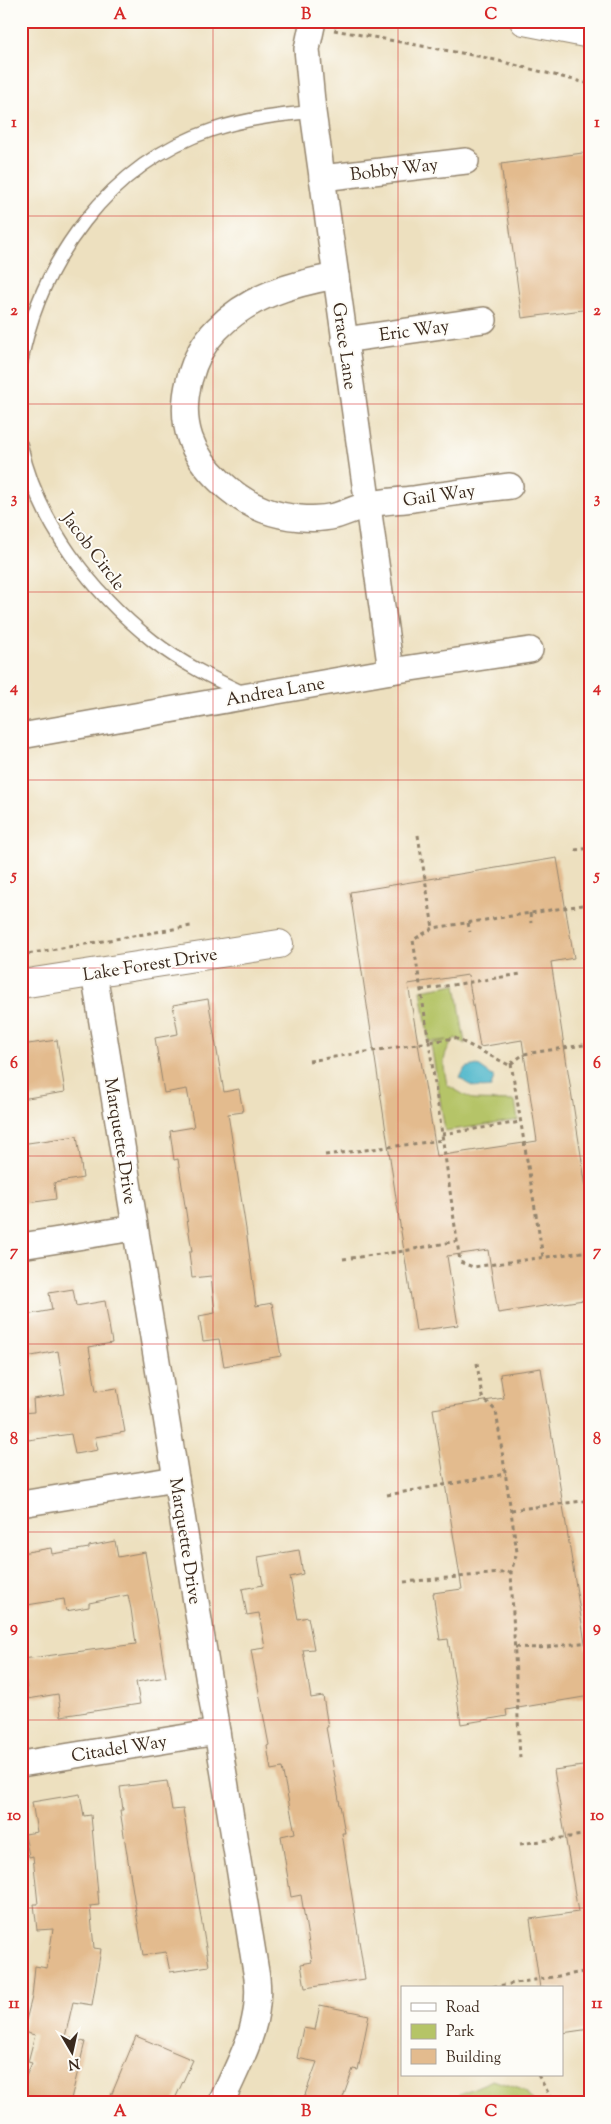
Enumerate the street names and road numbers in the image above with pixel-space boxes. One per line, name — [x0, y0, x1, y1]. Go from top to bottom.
street label: Bobby Way — [349, 153, 440, 189]
street label: Grace Lane — [324, 301, 362, 392]
street label: Eric Way — [378, 314, 451, 350]
street label: Gail Way — [401, 479, 477, 515]
street label: Jacob Circle — [54, 507, 130, 597]
street label: Andrea Lane — [224, 671, 327, 714]
street label: Lake Forest Drive — [81, 943, 219, 989]
street label: Marquette Drive — [96, 1076, 142, 1206]
street label: Marquette Drive — [161, 1476, 207, 1606]
street label: Citadel Way — [70, 1730, 169, 1770]

